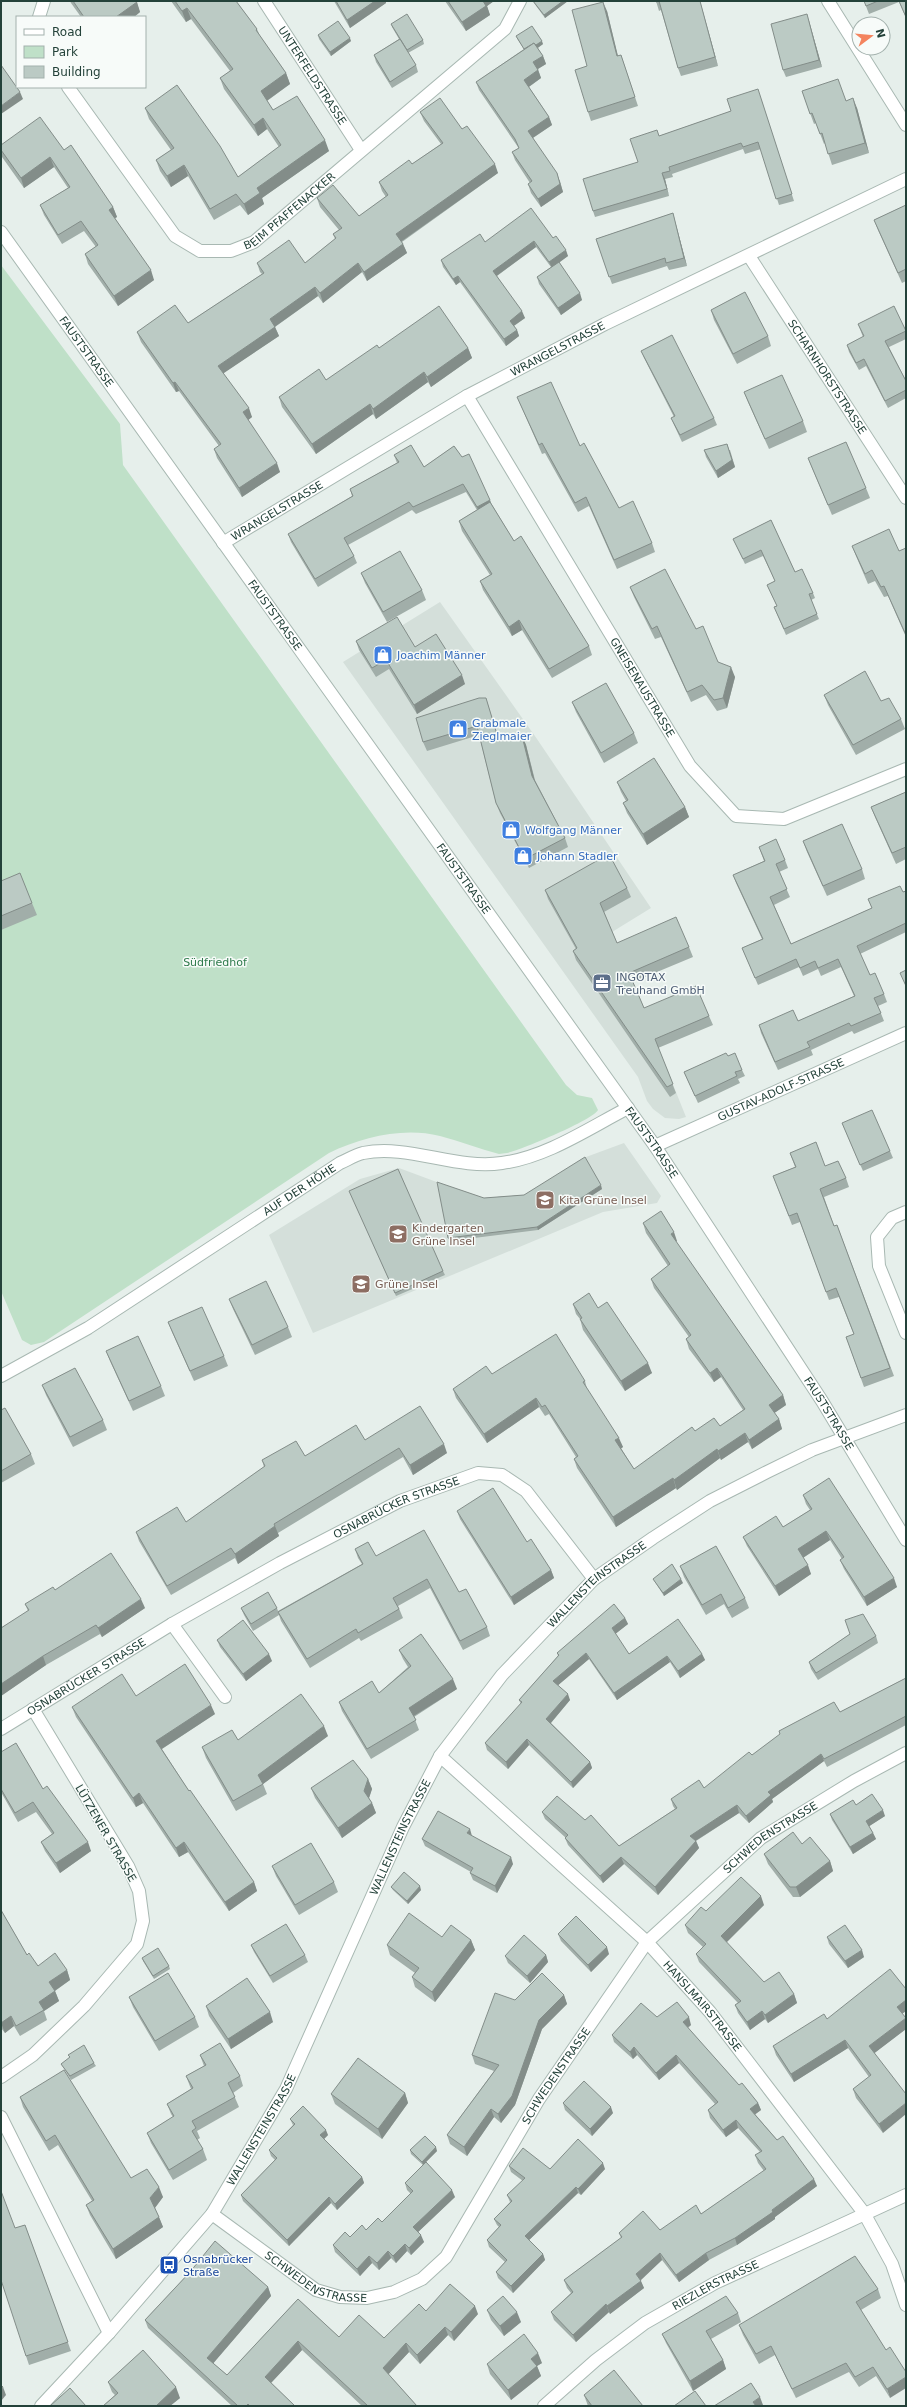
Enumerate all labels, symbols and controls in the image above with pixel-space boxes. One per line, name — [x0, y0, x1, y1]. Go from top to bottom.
legend — [16, 16, 146, 88]
north arrow — [851, 16, 891, 56]
street label: UNTERFELDSTRASSE — [275, 24, 349, 128]
text: Road — [52, 25, 82, 39]
text: N — [873, 27, 888, 40]
text: Park — [52, 45, 78, 59]
text: Building — [52, 65, 101, 79]
street label: BEIM PFAFFENACKER — [242, 170, 338, 252]
street label: FAUSTSTRASSE — [56, 314, 116, 390]
street label: SCHARNHORSTSTRASSE — [785, 317, 869, 437]
street label: WRANGELSTRASSE — [508, 319, 607, 379]
street label: WRANGELSTRASSE — [229, 478, 326, 544]
street label: FAUSTSTRASSE — [245, 577, 304, 653]
street label: GNEISENAUSTRASSE — [607, 635, 677, 740]
shop icon: Joachim Männer — [372, 644, 394, 666]
place label: Joachim Männer — [396, 649, 486, 662]
place label: Grabmale Zieglmaier — [472, 717, 532, 743]
shop icon: Grabmale Zieglmaier — [447, 718, 469, 740]
shop icon: Wolfgang Männer — [500, 819, 522, 841]
place label: Wolfgang Männer — [525, 824, 622, 837]
street label: FAUSTSTRASSE — [433, 841, 493, 917]
shop icon: Johann Stadler — [512, 845, 534, 867]
place label: Johann Stadler — [536, 850, 618, 863]
park label: Südfriedhof — [183, 956, 248, 969]
place label: INGOTAX Treuhand GmbH — [615, 971, 705, 997]
office icon: INGOTAX Treuhand GmbH — [591, 972, 613, 994]
street label: GUSTAV-ADOLF-STRASSE — [716, 1056, 846, 1124]
street label: FAUSTSTRASSE — [622, 1104, 680, 1181]
street label: AUF DER HÖHE — [261, 1162, 338, 1219]
school or university icon: Kita Grüne Insel — [534, 1189, 556, 1211]
place label: Kita Grüne Insel — [559, 1194, 647, 1207]
place label: Kindergarten Grüne Insel — [412, 1222, 484, 1248]
school or university icon: Kindergarten Grüne Insel — [387, 1223, 409, 1245]
school or university icon: Grüne Insel — [350, 1273, 372, 1295]
place label: Grüne Insel — [375, 1278, 438, 1291]
street label: FAUSTSTRASSE — [801, 1375, 856, 1453]
street label: OSNABRÜCKER STRASSE — [331, 1474, 461, 1541]
street label: WALLENSTEINSTRASSE — [545, 1539, 649, 1631]
street label: OSNABRÜCKER STRASSE — [25, 1636, 148, 1719]
street label: WALLENSTEINSTRASSE — [367, 1777, 434, 1897]
street label: LÜTZENER STRASSE — [72, 1782, 139, 1884]
street label: SCHWEDENSTRASSE — [721, 1799, 820, 1876]
street label: HANSLMAIRSTRASSE — [660, 1958, 744, 2054]
street label: SCHWEDENSTRASSE — [520, 2025, 593, 2127]
street label: WALLENSTEINSTRASSE — [224, 2072, 299, 2188]
street label: SCHWEDENSTRASSE — [262, 2249, 367, 2305]
place label: Osnabrücker Straße — [183, 2253, 253, 2279]
bus stop icon: Osnabrücker Straße — [158, 2254, 180, 2276]
street label: RIEZLERSTRASSE — [670, 2258, 761, 2313]

